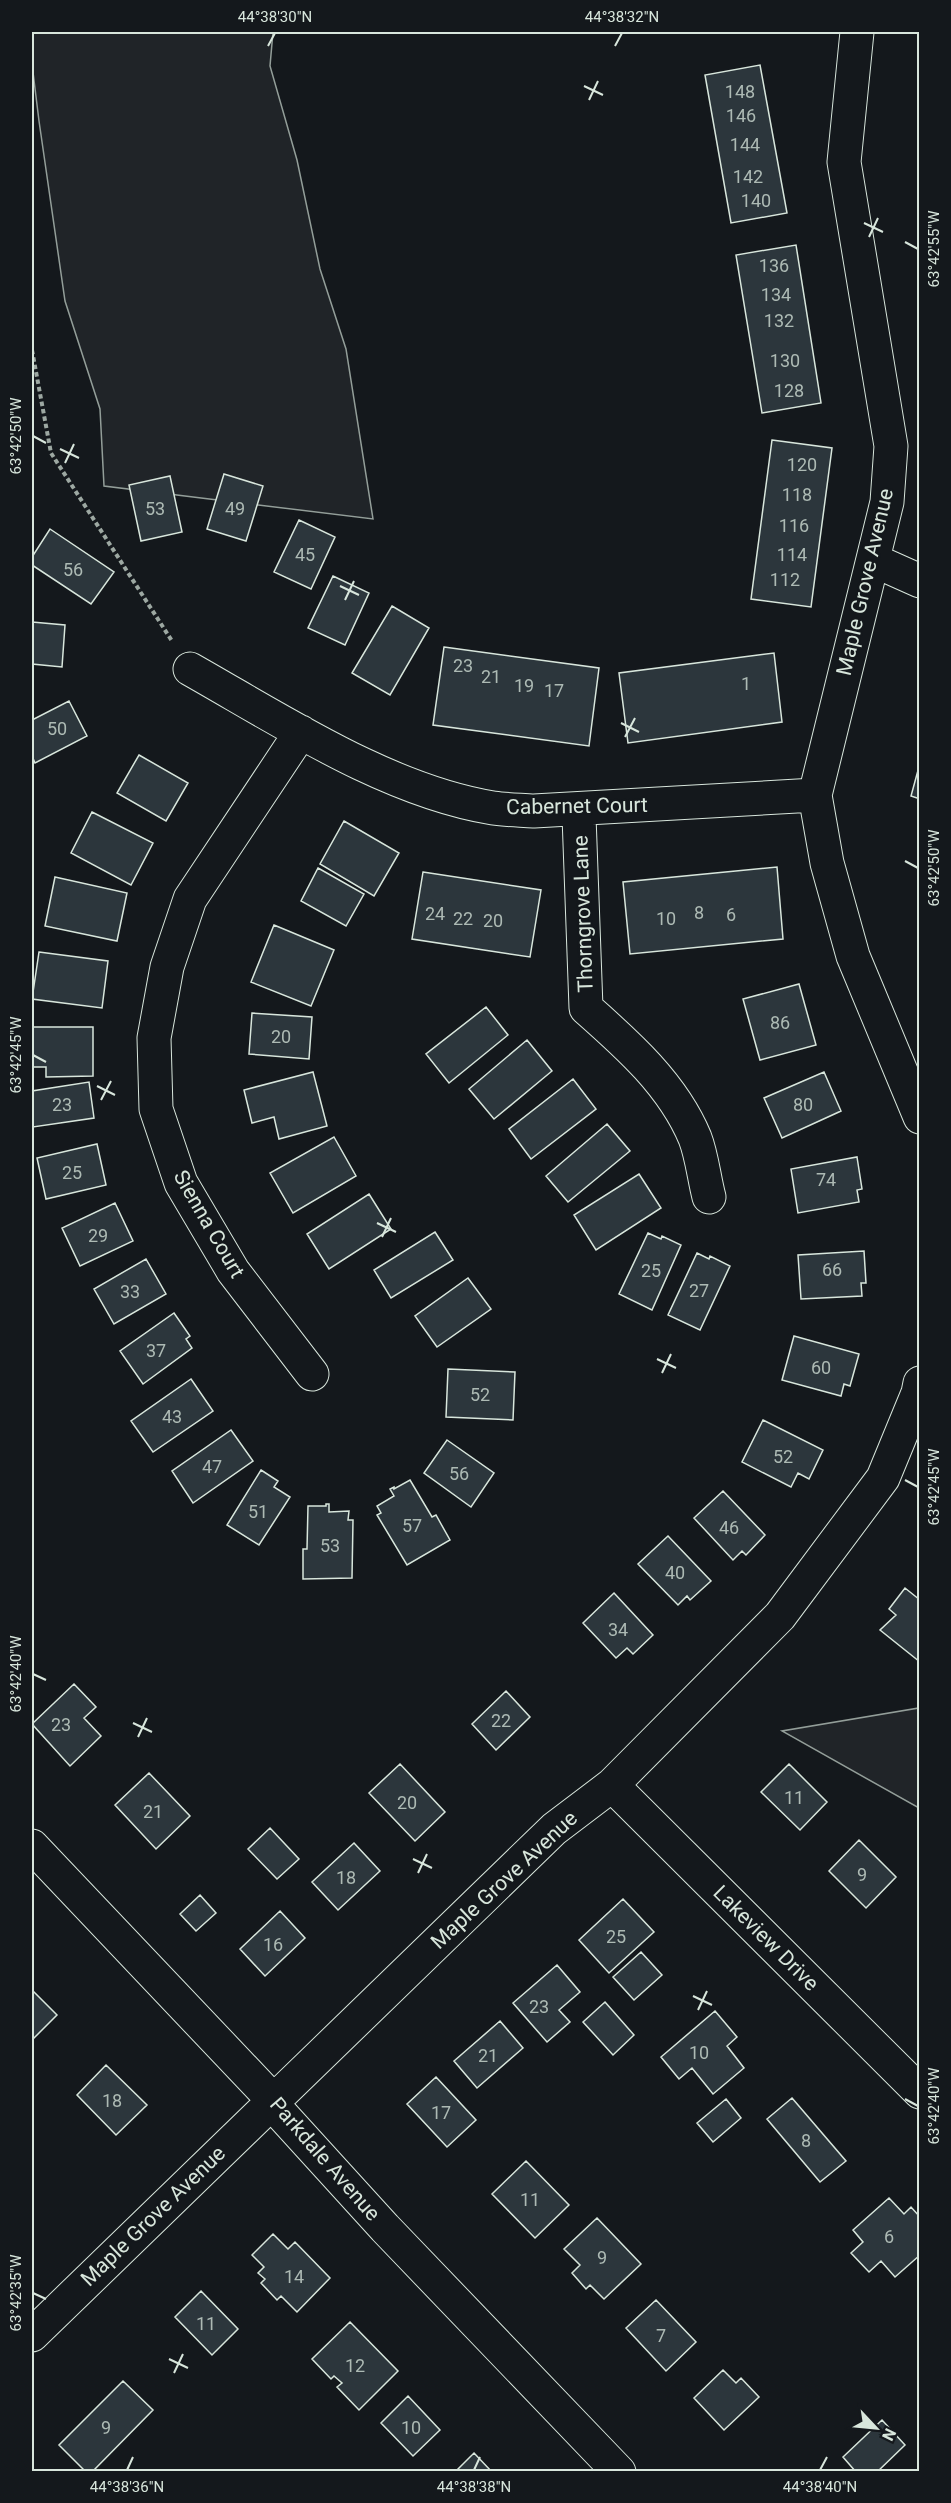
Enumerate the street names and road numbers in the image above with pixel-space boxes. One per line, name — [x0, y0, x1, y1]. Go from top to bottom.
street label: Maple Grove Avenue — [832, 486, 898, 678]
street label: Cabernet Court — [506, 793, 648, 819]
street label: Thorngrove Lane — [568, 835, 598, 993]
street label: Sienna Court — [169, 1166, 250, 1282]
street label: Maple Grove Avenue — [426, 1806, 582, 1954]
street label: Lakeview Drive — [708, 1880, 824, 1996]
street label: Parkdale Avenue — [265, 2092, 385, 2226]
street label: Maple Grove Avenue — [76, 2141, 230, 2291]

